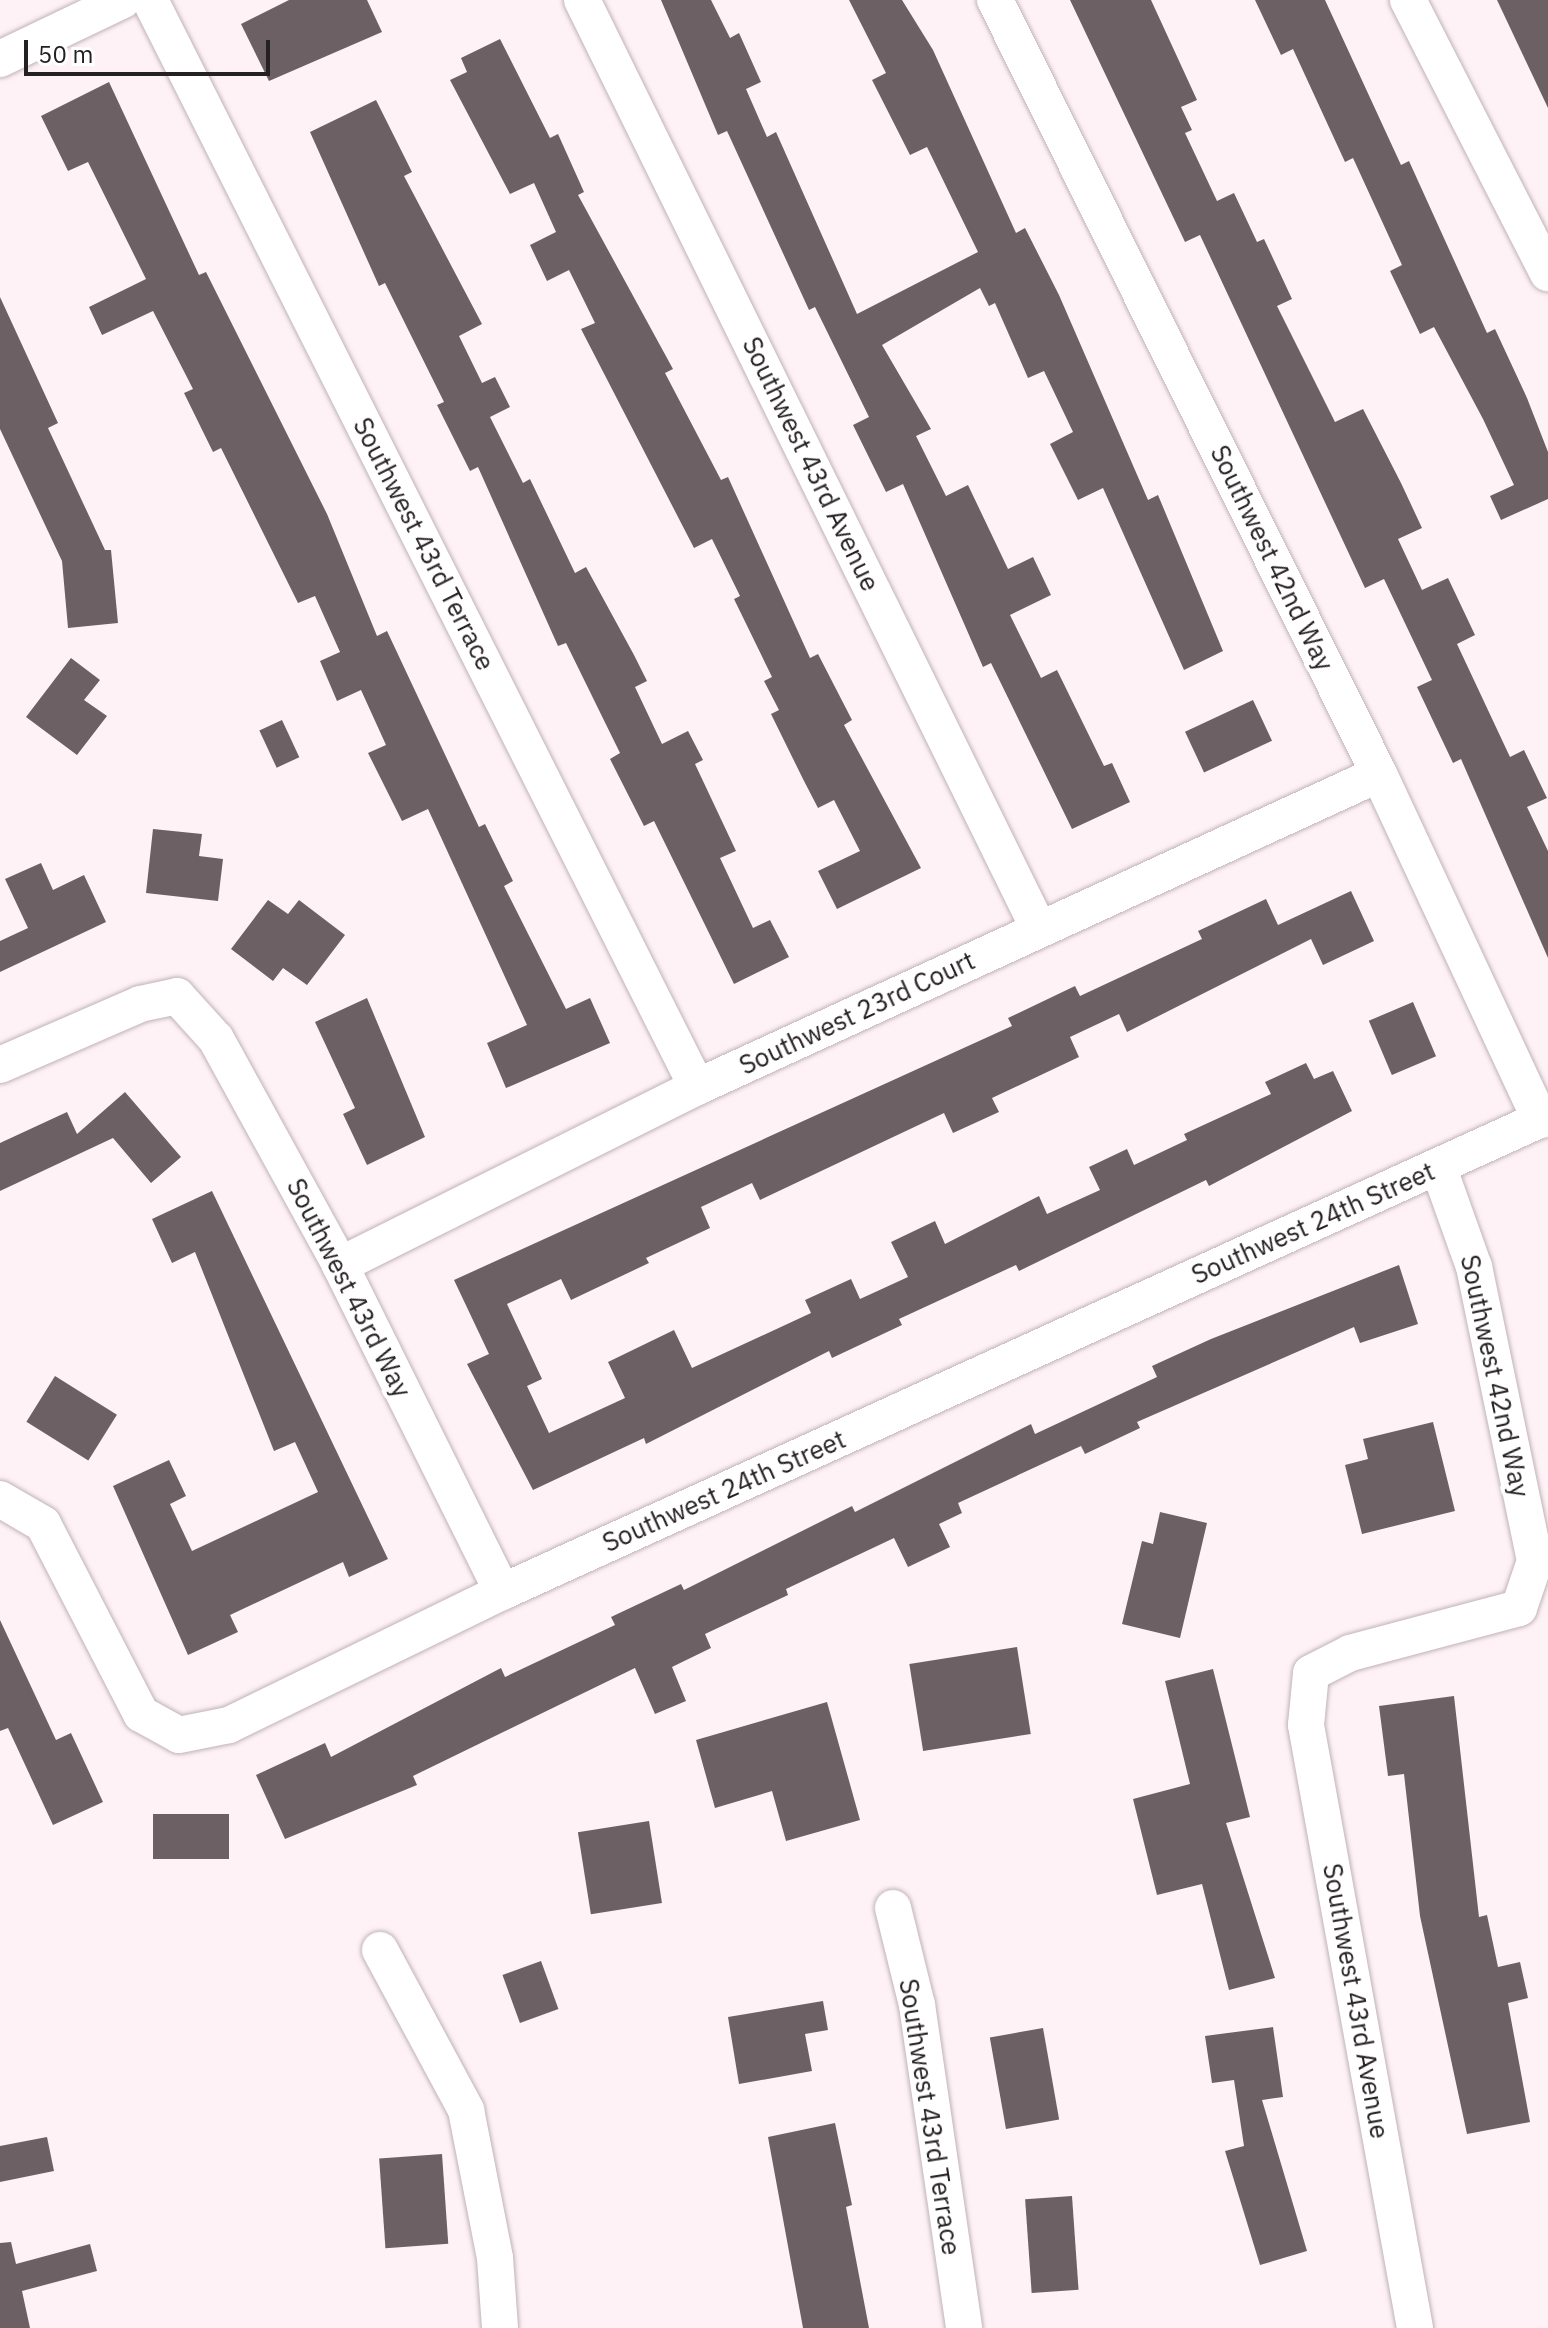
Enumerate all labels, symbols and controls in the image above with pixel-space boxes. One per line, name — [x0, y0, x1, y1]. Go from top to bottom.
scale bar — [28, 24, 274, 74]
text: 50 m — [38, 38, 93, 70]
street label: Southwest 43rd Avenue — [736, 332, 886, 596]
street label: Southwest 43rd Terrace — [347, 412, 501, 676]
street label: Southwest 42nd Way — [1204, 440, 1340, 676]
street label: Southwest 23rd Court — [734, 945, 980, 1081]
street label: Southwest 24th Street — [1187, 1155, 1439, 1291]
street label: Southwest 43rd Way — [280, 1173, 418, 1403]
street label: Southwest 42nd Way — [1454, 1252, 1536, 1500]
street label: Southwest 24th Street — [598, 1423, 850, 1559]
street label: Southwest 43rd Avenue — [1316, 1861, 1396, 2141]
street label: Southwest 43rd Terrace — [893, 1977, 967, 2257]

